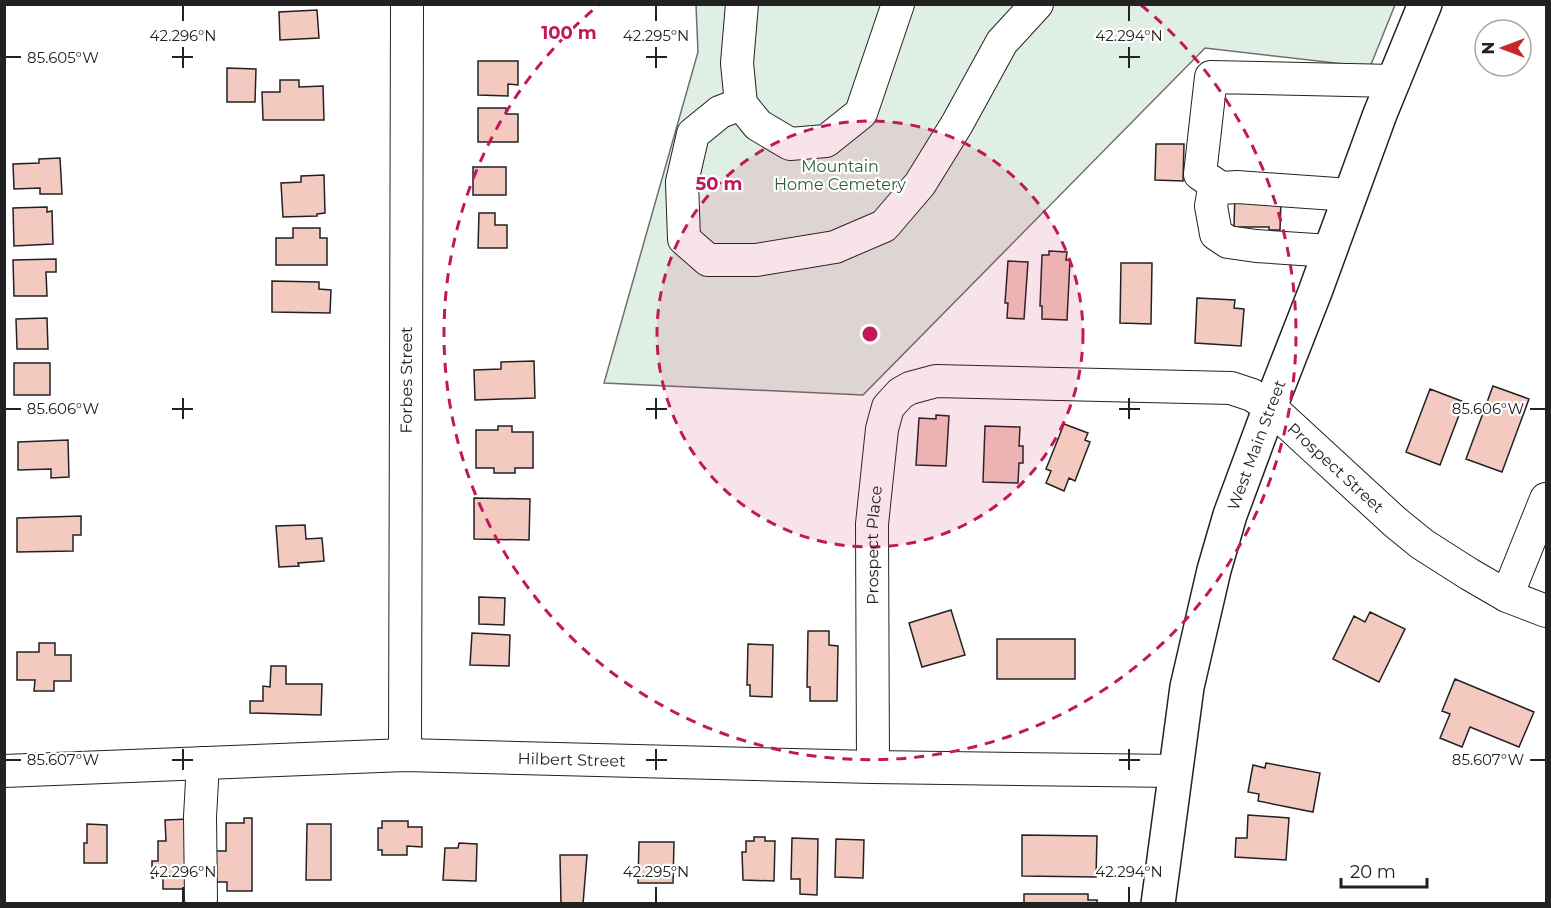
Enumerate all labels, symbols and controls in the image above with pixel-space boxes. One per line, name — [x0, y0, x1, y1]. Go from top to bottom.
north arrow — [1473, 18, 1533, 78]
text: 100 m — [541, 22, 597, 44]
text: 42.296°N — [150, 26, 216, 45]
text: 42.295°N — [623, 26, 689, 45]
text: 42.294°N — [1095, 26, 1163, 45]
text: N — [1479, 42, 1498, 54]
text: 85.605°W — [27, 48, 99, 67]
park label: Mountain Home Cemetery — [774, 157, 906, 194]
text: 50 m — [696, 173, 742, 195]
centre of rings — [860, 324, 880, 344]
street label: Forbes Street — [396, 326, 416, 434]
street label: West Main Street — [1223, 377, 1289, 513]
text: 85.606°W — [27, 399, 99, 418]
text: 85.606°W — [1452, 399, 1524, 418]
street label: Prospect Street — [1284, 419, 1388, 517]
street label: Prospect Place — [862, 485, 885, 605]
street label: Hilbert Street — [517, 748, 626, 770]
text: 85.607°W — [27, 750, 99, 769]
text: 85.607°W — [1452, 750, 1524, 769]
scale bar — [1341, 851, 1426, 889]
text: 20 m — [1350, 861, 1396, 883]
text: 42.296°N — [150, 862, 216, 881]
text: 42.295°N — [623, 862, 689, 881]
text: 42.294°N — [1095, 862, 1163, 881]

